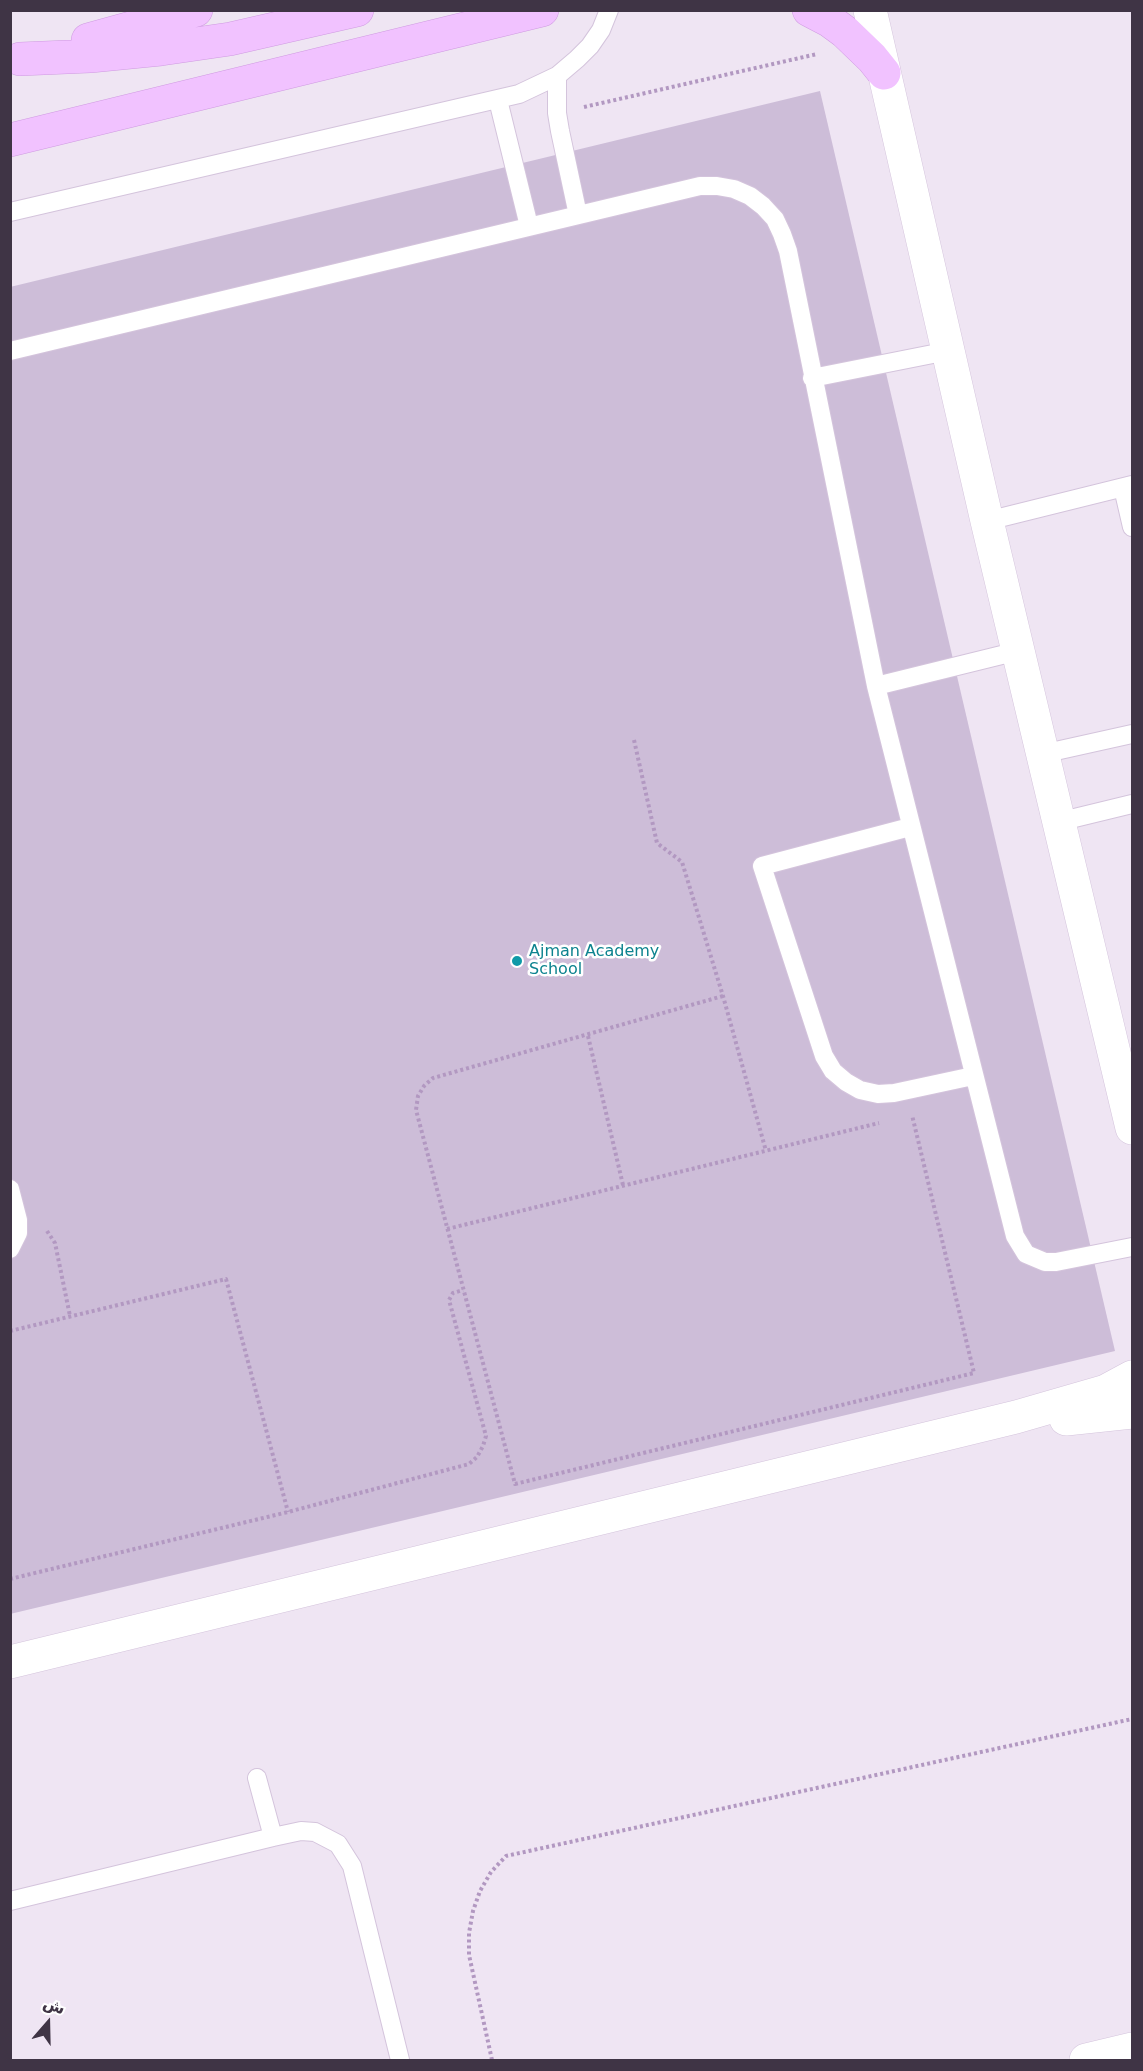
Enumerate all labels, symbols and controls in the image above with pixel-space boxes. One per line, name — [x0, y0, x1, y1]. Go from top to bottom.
place label: Ajman Academy School — [529, 942, 659, 980]
marker: Ajman Academy School — [510, 954, 524, 968]
north arrow — [18, 1993, 78, 2053]
text: ش — [41, 1993, 68, 2018]

